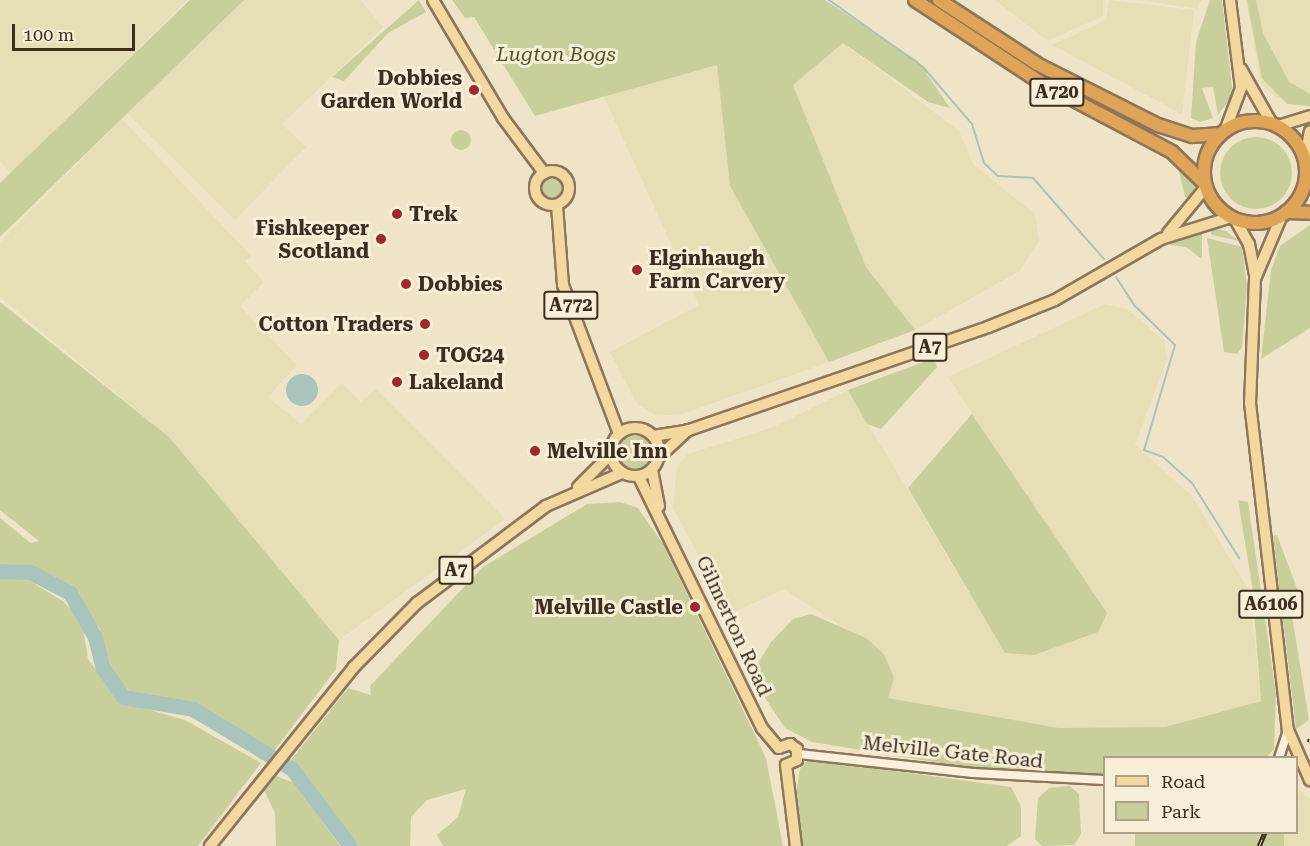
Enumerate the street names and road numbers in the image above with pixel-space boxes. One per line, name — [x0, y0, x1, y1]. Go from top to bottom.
road number: A720 — [1028, 77, 1086, 107]
road number: A772 — [542, 290, 600, 320]
road number: A7 — [912, 332, 948, 362]
street label: Gilmerton Road — [691, 552, 777, 700]
road number: A7 — [438, 555, 474, 585]
road number: A6106 — [1238, 589, 1304, 619]
street label: Melville Gate Road — [862, 731, 1044, 773]

